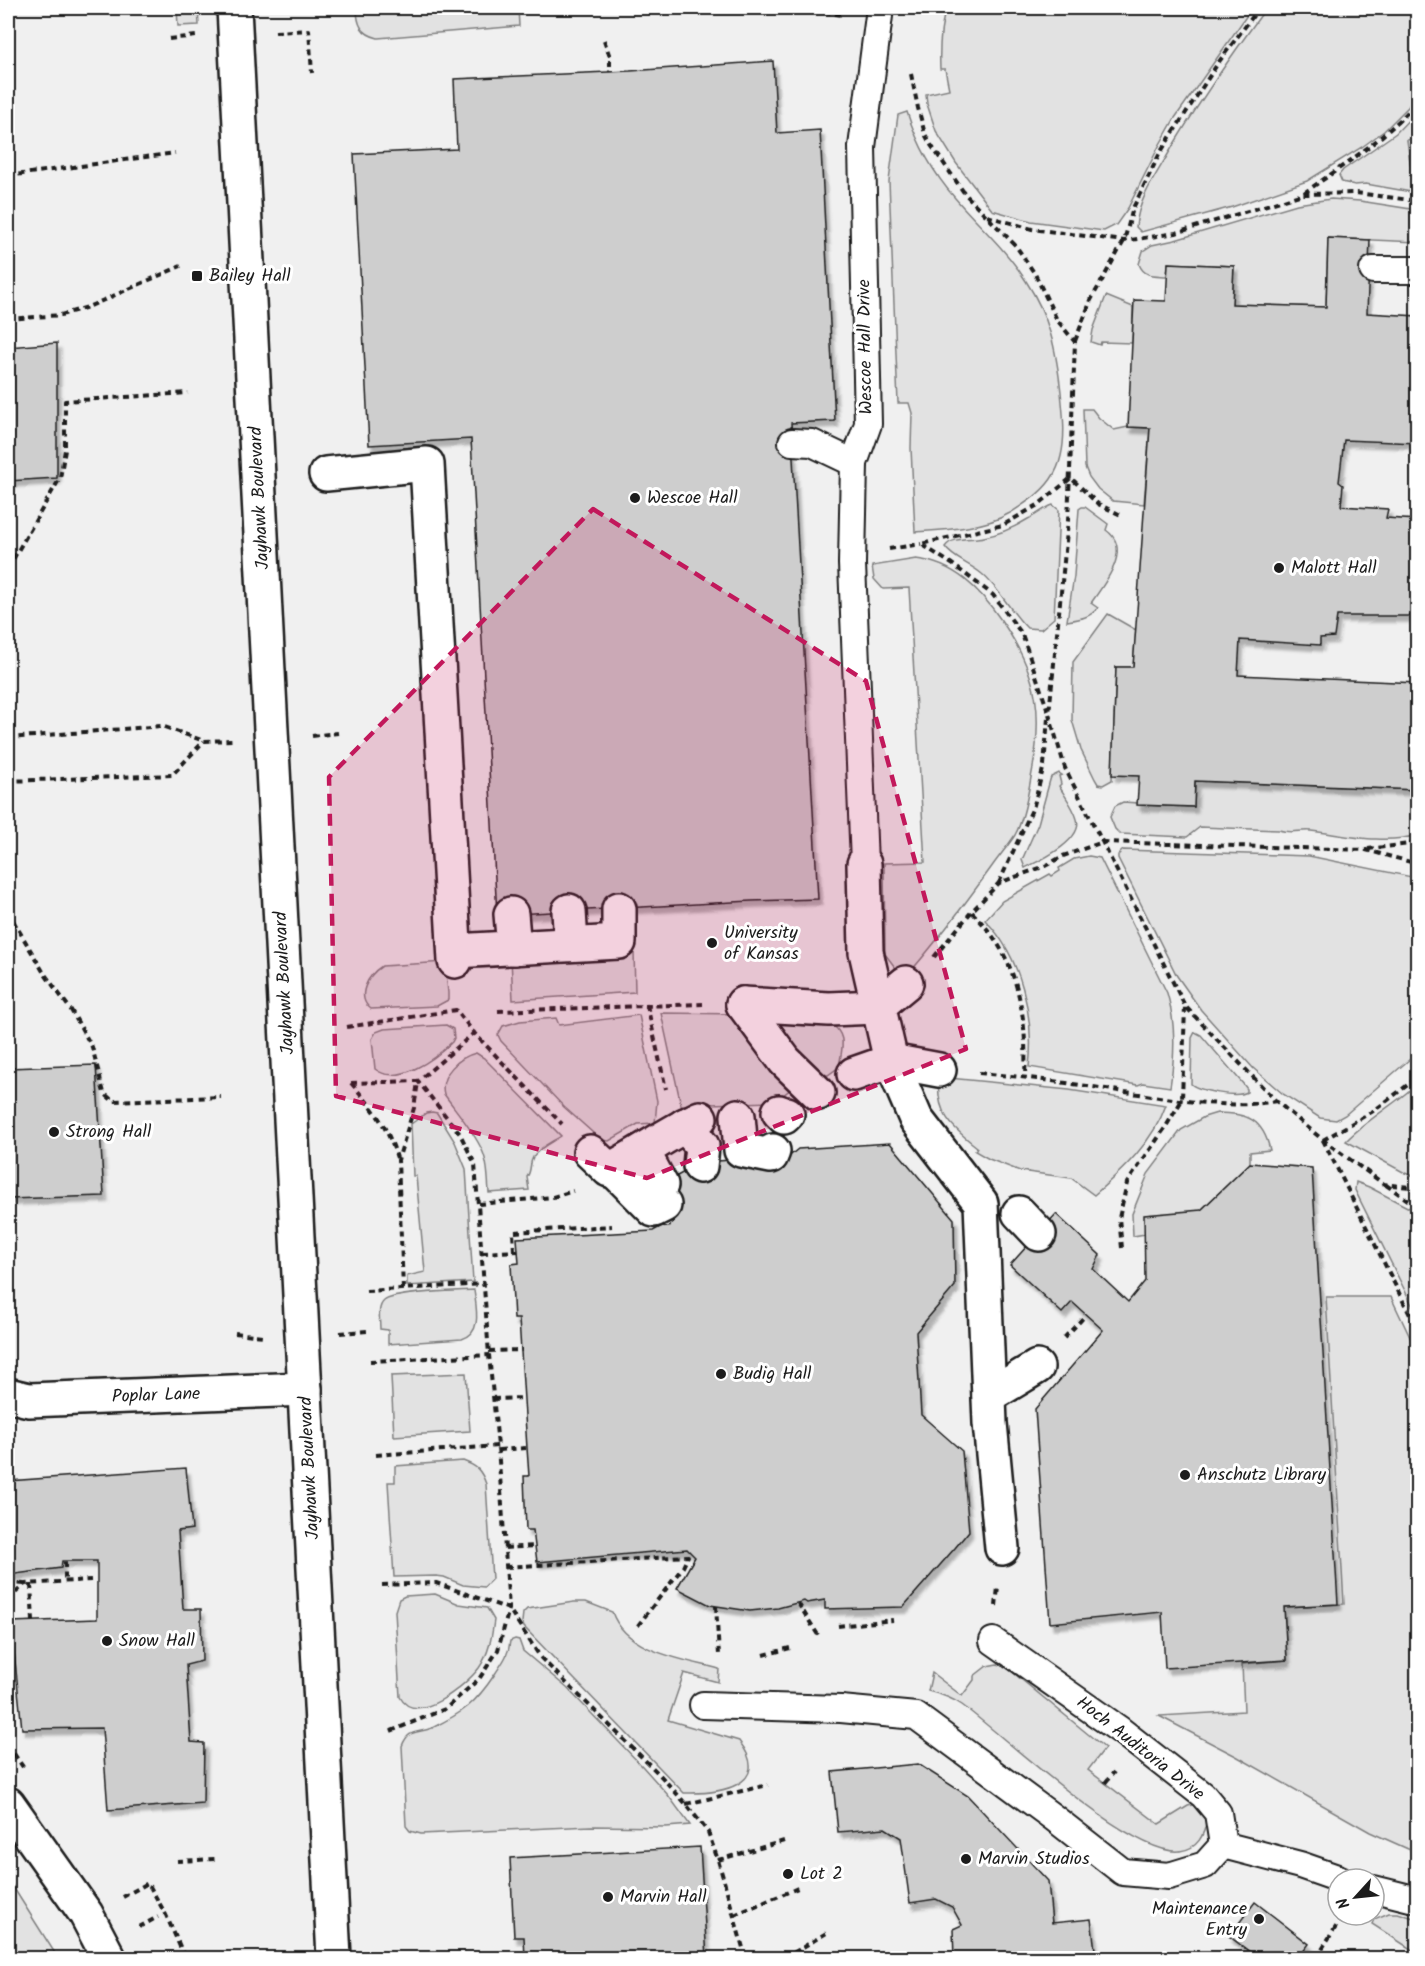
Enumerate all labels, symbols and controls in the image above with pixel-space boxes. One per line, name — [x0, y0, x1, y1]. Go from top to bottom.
place label: Bailey Hall — [209, 262, 291, 291]
marker: Bailey Hall — [190, 269, 204, 283]
street label: Wescoe Hall Drive — [850, 279, 882, 415]
street label: Jayhawk Boulevard — [242, 425, 278, 570]
place label: Wescoe Hall — [647, 484, 738, 513]
marker: Wescoe Hall — [628, 491, 642, 505]
place label: Malott Hall — [1291, 554, 1377, 583]
marker: Malott Hall — [1272, 561, 1286, 575]
street label: Jayhawk Boulevard — [267, 910, 303, 1055]
place label: University of Kansas — [724, 919, 799, 969]
marker: University of Kansas — [705, 936, 719, 950]
place label: Strong Hall — [66, 1118, 152, 1147]
marker: Strong Hall — [47, 1125, 61, 1139]
place label: Budig Hall — [733, 1360, 812, 1389]
marker: Budig Hall — [714, 1367, 728, 1381]
street label: Poplar Lane — [111, 1380, 201, 1412]
street label: Jayhawk Boulevard — [292, 1395, 328, 1540]
place label: Anschutz Library — [1197, 1461, 1327, 1490]
marker: Anschutz Library — [1178, 1468, 1192, 1482]
place label: Snow Hall — [119, 1627, 196, 1656]
marker: Snow Hall — [100, 1634, 114, 1648]
street label: Hoch Auditoria Drive — [1069, 1689, 1211, 1809]
place label: Marvin Studios — [978, 1845, 1090, 1874]
marker: Marvin Studios — [959, 1852, 973, 1866]
place label: Lot 2 — [800, 1860, 843, 1889]
marker: Lot 2 — [781, 1867, 795, 1881]
north arrow — [1326, 1867, 1386, 1927]
place label: Marvin Hall — [620, 1883, 707, 1912]
marker: Marvin Hall — [601, 1890, 615, 1904]
text: N — [1331, 1893, 1357, 1913]
place label: Maintenance Entry — [1152, 1895, 1248, 1945]
marker: Maintenance Entry — [1252, 1912, 1266, 1926]

